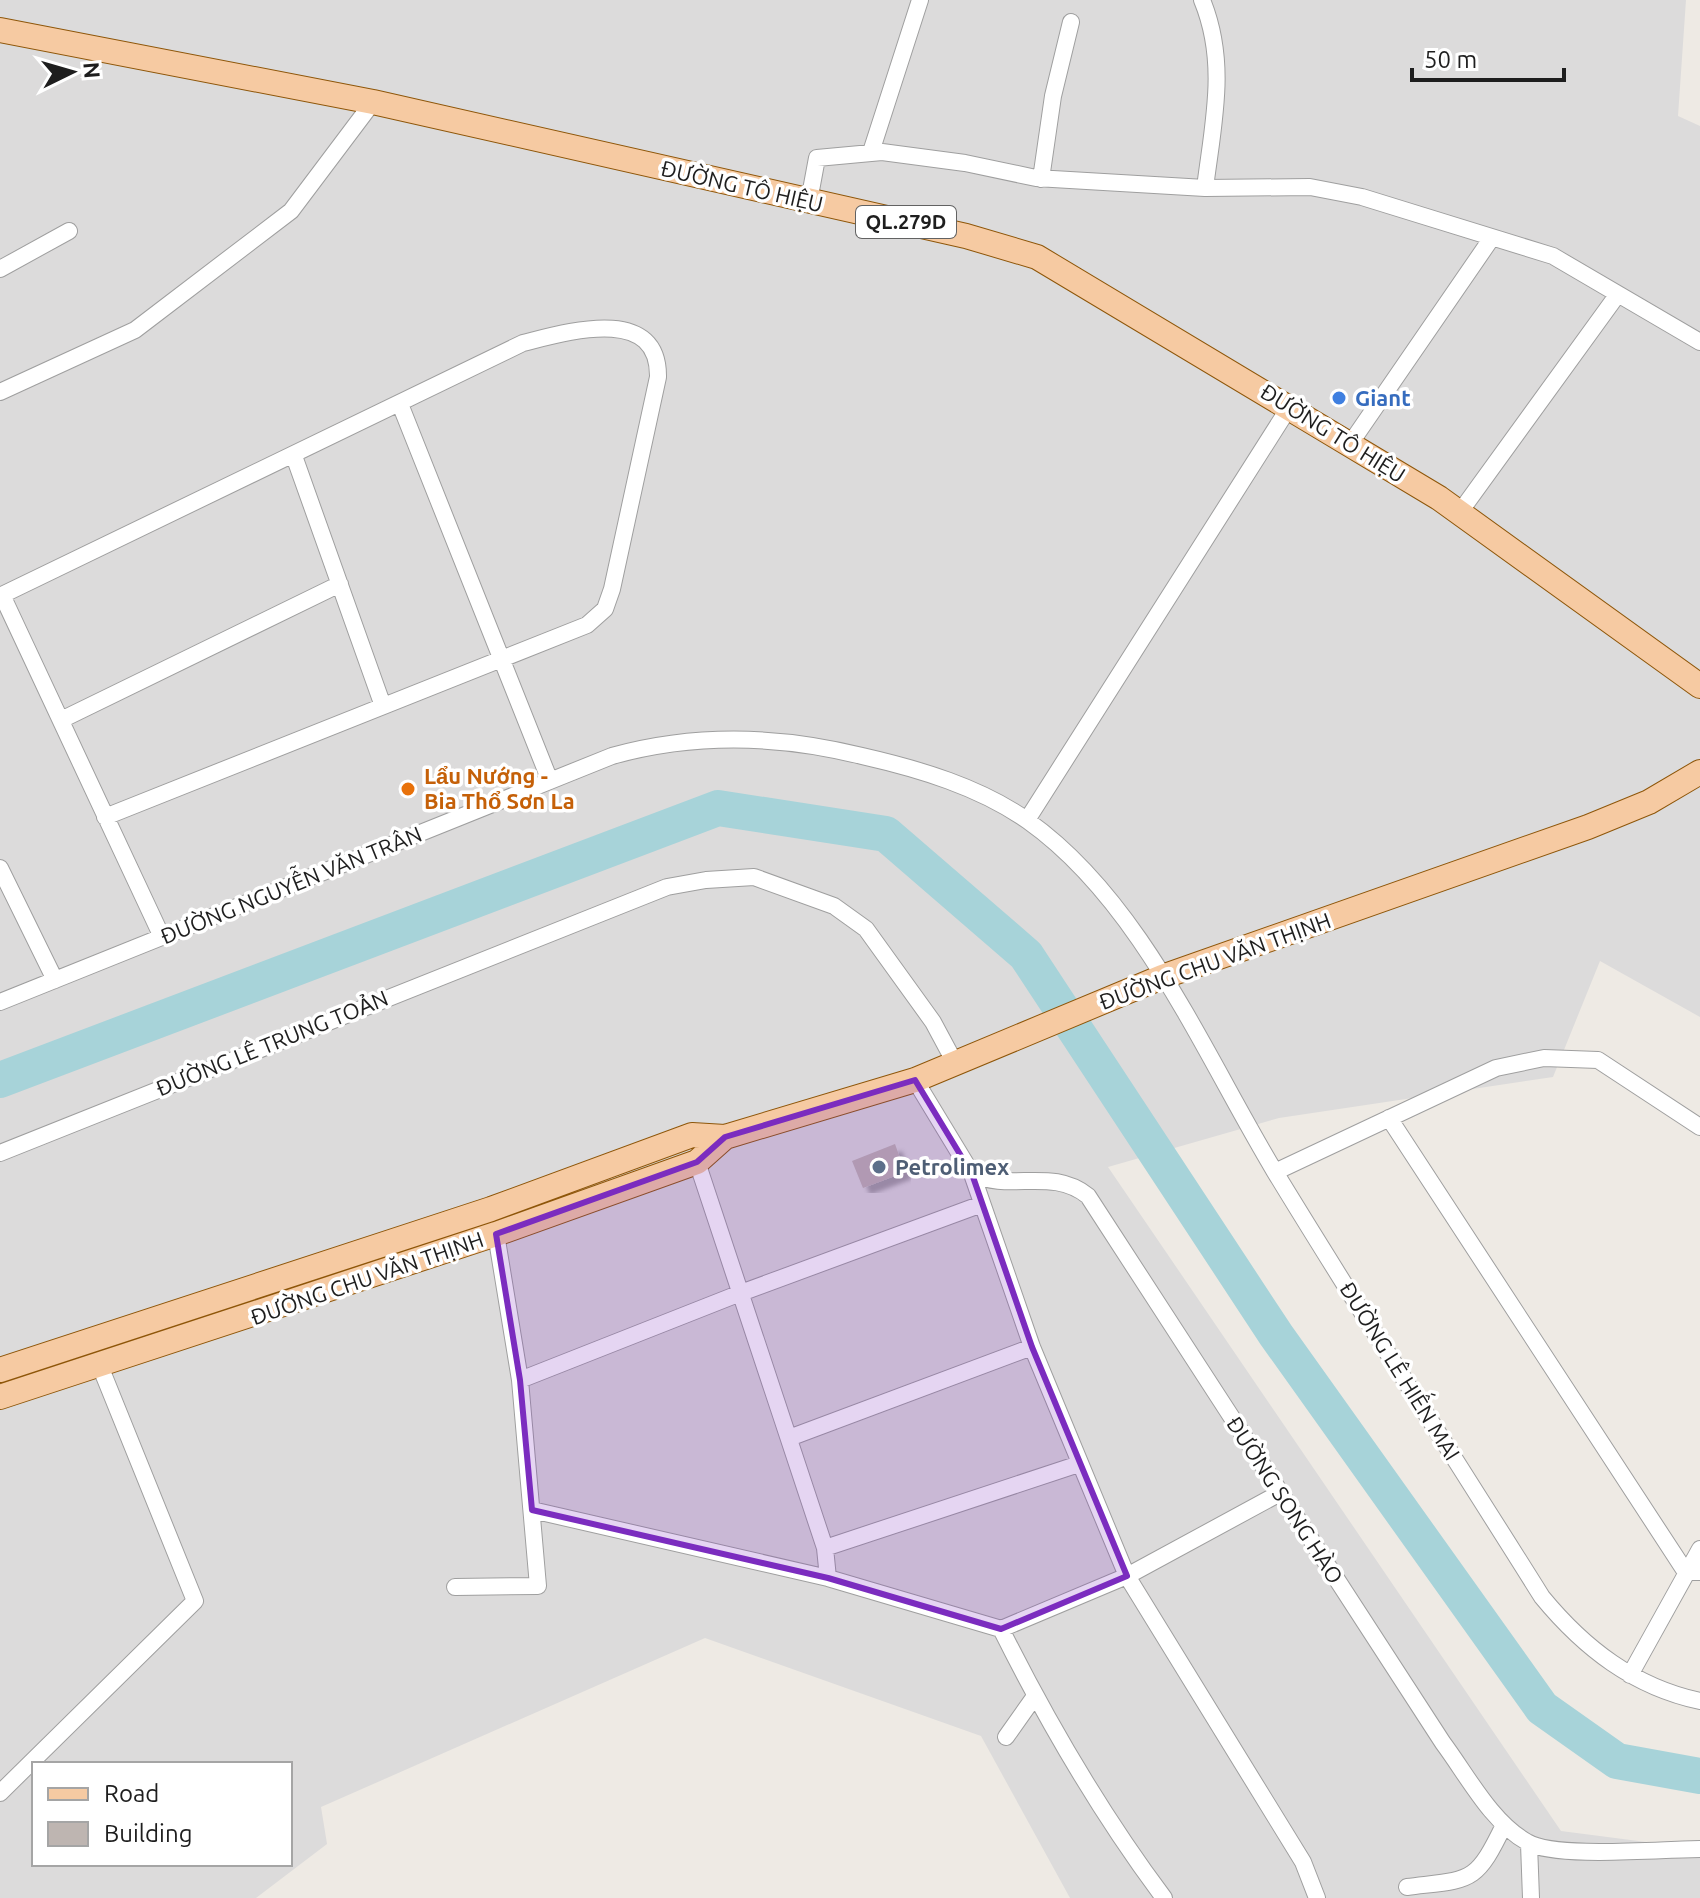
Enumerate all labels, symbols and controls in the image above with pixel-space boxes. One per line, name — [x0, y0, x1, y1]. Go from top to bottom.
north arrow — [32, 32, 112, 112]
scale bar — [1412, 32, 1564, 82]
text: 50 m — [1424, 46, 1477, 73]
text: N — [79, 61, 106, 79]
street label: ĐƯỜNG TÔ HIỆU — [659, 154, 826, 216]
road number: QL.279D — [856, 206, 956, 238]
street label: ĐƯỜNG TÔ HIỆU — [1256, 377, 1411, 487]
place label: Giant — [1355, 385, 1411, 410]
marker: Giant — [1330, 389, 1348, 407]
place label: Lẩu Nướng - Bia Thổ Sơn La — [424, 763, 575, 813]
marker: Lẩu Nướng - Bia Thổ Sơn La — [399, 780, 417, 798]
street label: ĐƯỜNG NGUYỄN VĂN TRÂN — [155, 816, 425, 948]
street label: ĐƯỜNG CHU VĂN THỊNH — [1095, 906, 1334, 1014]
street label: ĐƯỜNG LÊ TRUNG TOẢN — [152, 984, 391, 1101]
place label: Petrolimex — [895, 1154, 1009, 1179]
marker: Petrolimex — [870, 1158, 888, 1176]
street label: ĐƯỜNG CHU VĂN THỊNH — [247, 1225, 487, 1329]
street label: ĐƯỜNG LÊ HIẾN MAI — [1335, 1274, 1470, 1464]
street label: ĐƯỜNG SONG HÀO — [1222, 1411, 1350, 1588]
legend — [32, 1762, 292, 1866]
text: Road — [104, 1780, 159, 1807]
text: Building — [104, 1820, 192, 1847]

